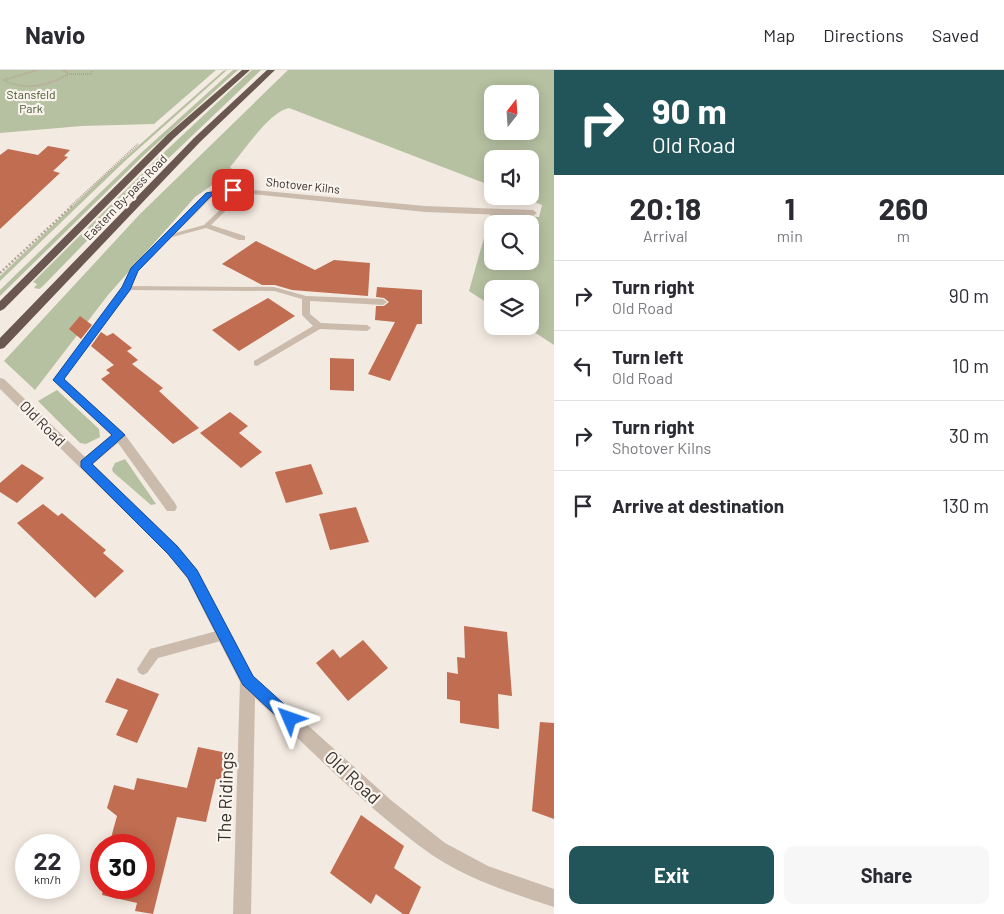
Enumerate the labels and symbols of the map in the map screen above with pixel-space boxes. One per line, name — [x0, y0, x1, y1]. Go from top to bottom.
north arrow — [484, 85, 539, 140]
park label: Stansfeld Park — [6, 87, 56, 115]
street label: Eastern By-pass Road — [81, 151, 169, 243]
pin — [212, 169, 254, 211]
street label: Shotover Kilns — [265, 174, 341, 196]
street label: Old Road — [16, 396, 70, 450]
position arrow — [263, 692, 315, 744]
street label: Old Road — [320, 746, 386, 808]
street label: The Ridings — [212, 751, 238, 843]
speed limit sign: 30 — [90, 834, 155, 899]

